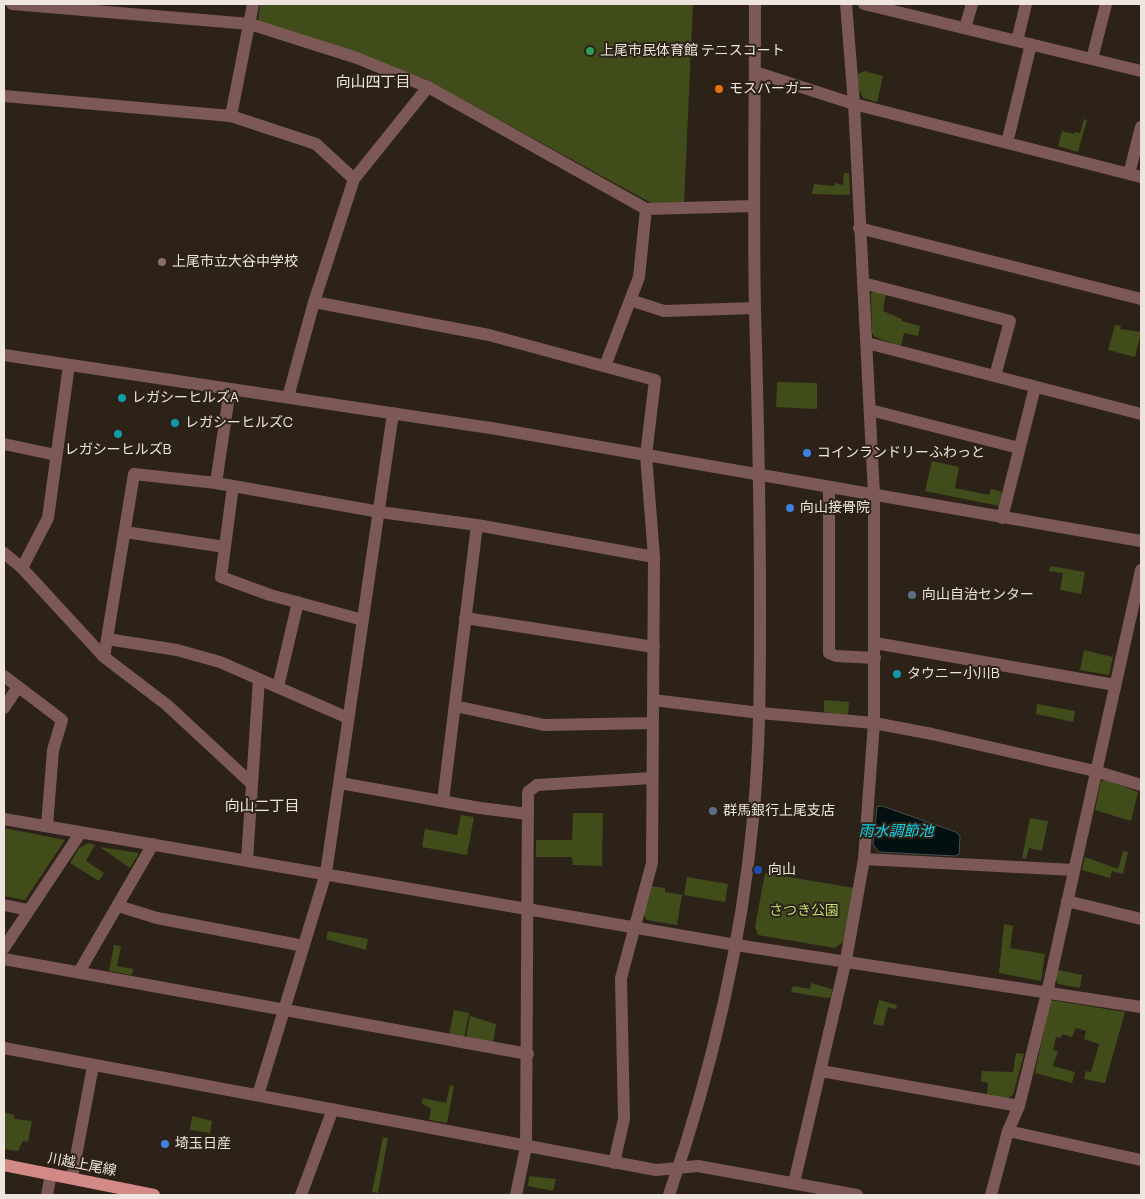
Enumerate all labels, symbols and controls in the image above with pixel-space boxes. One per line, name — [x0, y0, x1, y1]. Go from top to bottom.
place label: 上尾市民体育館 テニスコート — [600, 43, 785, 59]
marker: 上尾市民体育館 テニスコート — [584, 45, 596, 57]
district label: 向山四丁目 — [336, 74, 410, 92]
place label: モスバーガー — [729, 81, 813, 97]
marker: モスバーガー — [713, 83, 725, 95]
place label: 上尾市立大谷中学校 — [172, 254, 298, 270]
marker: 上尾市立大谷中学校 — [156, 256, 168, 268]
place label: レガシーヒルズA — [132, 390, 239, 406]
marker: レガシーヒルズA — [116, 392, 128, 404]
place label: レガシーヒルズC — [185, 415, 293, 431]
marker: レガシーヒルズC — [169, 417, 181, 429]
marker: レガシーヒルズB — [112, 428, 124, 440]
place label: レガシーヒルズB — [65, 442, 171, 458]
place label: コインランドリーふわっと — [817, 445, 985, 461]
marker: コインランドリーふわっと — [801, 447, 813, 459]
place label: 向山接骨院 — [800, 500, 870, 516]
marker: 向山接骨院 — [784, 502, 796, 514]
place label: 向山自治センター — [922, 587, 1034, 603]
marker: 向山自治センター — [906, 589, 918, 601]
place label: タウニー小川B — [907, 666, 1000, 682]
marker: タウニー小川B — [891, 668, 903, 680]
district label: 向山二丁目 — [225, 798, 299, 816]
place label: 群馬銀行上尾支店 — [723, 803, 835, 819]
marker: 群馬銀行上尾支店 — [707, 805, 719, 817]
water label: 雨水調節池 — [859, 823, 933, 841]
place label: 向山 — [768, 862, 796, 878]
marker: 向山 — [752, 864, 764, 876]
park label: さつき公園 — [769, 903, 839, 919]
place label: 埼玉日産 — [175, 1136, 231, 1152]
marker: 埼玉日産 — [159, 1138, 171, 1150]
street label: 川越上尾線 — [46, 1150, 118, 1180]

